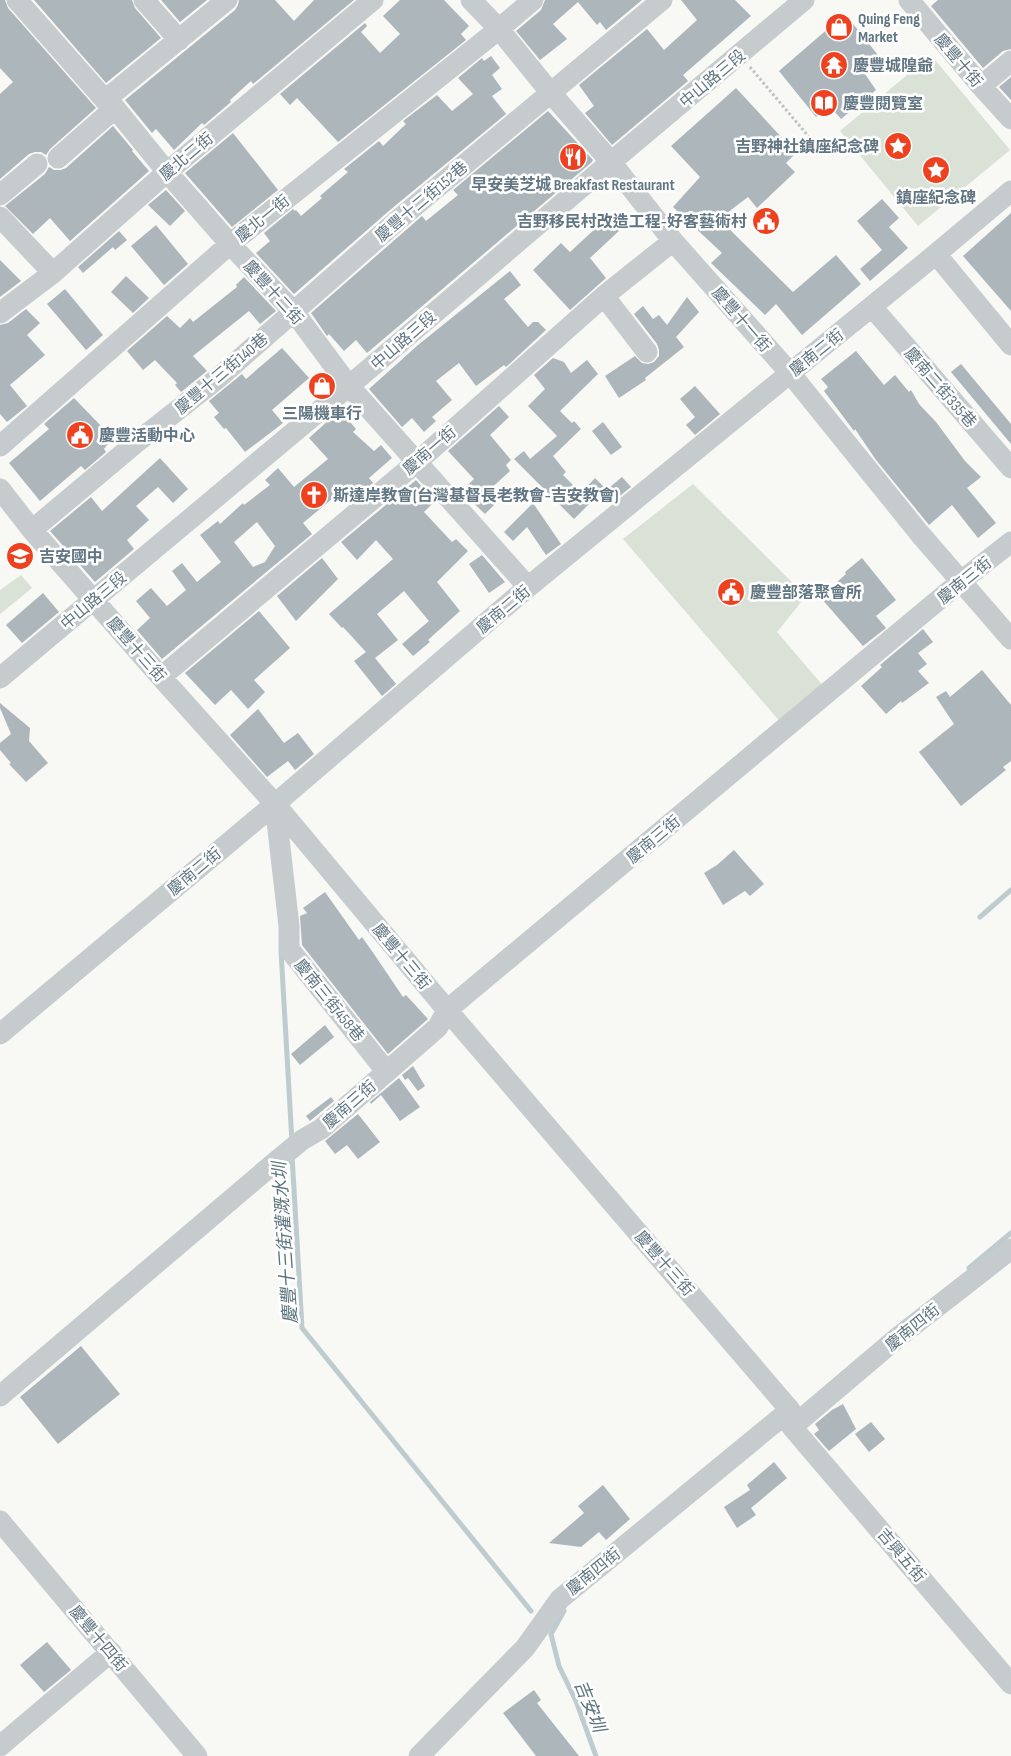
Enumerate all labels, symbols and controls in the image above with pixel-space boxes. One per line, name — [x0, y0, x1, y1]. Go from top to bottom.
place label: Quing Feng Market — [858, 10, 920, 47]
shop icon: Quing Feng Market — [824, 12, 854, 42]
street label: 慶豐十街 — [930, 30, 986, 92]
street label: 中山路三段 — [676, 46, 750, 112]
temple icon: 慶豐城隍爺 — [819, 50, 849, 80]
place label: 慶豐城隍爺 — [853, 56, 933, 76]
library icon: 慶豐閱覽室 — [809, 88, 839, 118]
place label: 慶豐閱覽室 — [843, 94, 923, 114]
street label: 慶北二街 — [156, 129, 218, 185]
place icon: 吉野神社鎮座紀念碑 — [883, 131, 913, 161]
place label: 吉野神社鎮座紀念碑 — [735, 137, 879, 157]
restaurant icon: 早安美芝城 Breakfast Restaurant — [558, 142, 588, 172]
place icon: 鎮座紀念碑 — [921, 155, 951, 185]
street label: 慶豐十二街152巷 — [371, 157, 472, 246]
place label: 早安美芝城 Breakfast Restaurant — [471, 175, 675, 195]
place label: 鎮座紀念碑 — [896, 188, 976, 208]
street label: 慶北一街 — [231, 191, 294, 247]
public building icon: 吉野移民村改造工程-好客藝術村 — [751, 206, 781, 236]
place label: 吉野移民村改造工程-好客藝術村 — [517, 212, 747, 232]
street label: 慶豐十二街 — [239, 256, 307, 329]
street label: 慶豐十一街 — [707, 283, 775, 356]
street label: 中山路三段 — [368, 308, 440, 375]
street label: 慶南二街 — [785, 325, 848, 381]
street label: 慶豐十三街140巷 — [171, 329, 272, 419]
street label: 慶南二街335巷 — [900, 343, 981, 432]
shop icon: 三陽機車行 — [307, 371, 337, 401]
place label: 三陽機車行 — [282, 405, 362, 424]
public building icon: 慶豐活動中心 — [65, 420, 95, 450]
street label: 慶南一街 — [399, 422, 460, 479]
place label: 慶豐活動中心 — [99, 426, 195, 446]
church icon: 斯達岸教會(台灣基督長老教會-吉安教會) — [299, 480, 329, 510]
place label: 斯達岸教會(台灣基督長老教會-吉安教會) — [333, 486, 619, 506]
school or university icon: 吉安國中 — [5, 541, 35, 571]
place label: 吉安國中 — [39, 548, 103, 567]
street label: 慶南三街 — [933, 553, 996, 609]
street label: 中山路三段 — [57, 568, 131, 634]
public building icon: 慶豐部落聚會所 — [716, 577, 746, 607]
street label: 慶南二街 — [473, 582, 535, 638]
place label: 慶豐部落聚會所 — [750, 583, 862, 603]
street label: 慶豐十三街 — [102, 613, 170, 686]
street label: 慶南三街 — [623, 812, 685, 868]
street label: 慶南二街 — [164, 844, 226, 900]
street label: 慶豐十三街 — [368, 920, 435, 994]
street label: 慶南三街458巷 — [290, 955, 369, 1046]
street label: 慶南三街 — [319, 1076, 380, 1133]
water label: 慶豐十三街灌溉水圳 — [269, 1158, 302, 1325]
street label: 慶豐十三街 — [630, 1227, 698, 1300]
street label: 慶南四街 — [881, 1300, 944, 1356]
street label: 吉興五街 — [873, 1525, 929, 1587]
street label: 慶南四街 — [562, 1544, 625, 1600]
street label: 慶豐十四街 — [65, 1602, 132, 1676]
water label: 吉安圳 — [570, 1677, 611, 1738]

